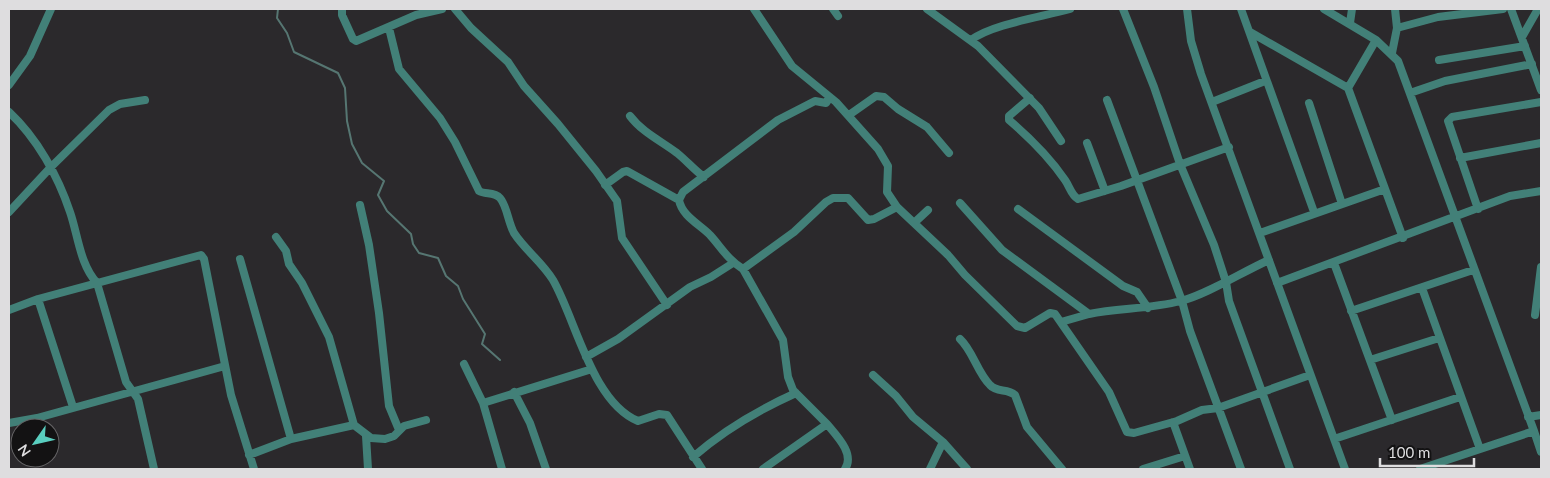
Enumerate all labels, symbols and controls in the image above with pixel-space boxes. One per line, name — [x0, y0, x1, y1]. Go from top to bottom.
north arrow — [10, 418, 60, 468]
scale bar — [1380, 436, 1474, 468]
text: N — [14, 441, 34, 460]
text: 100 m — [1388, 443, 1430, 461]

